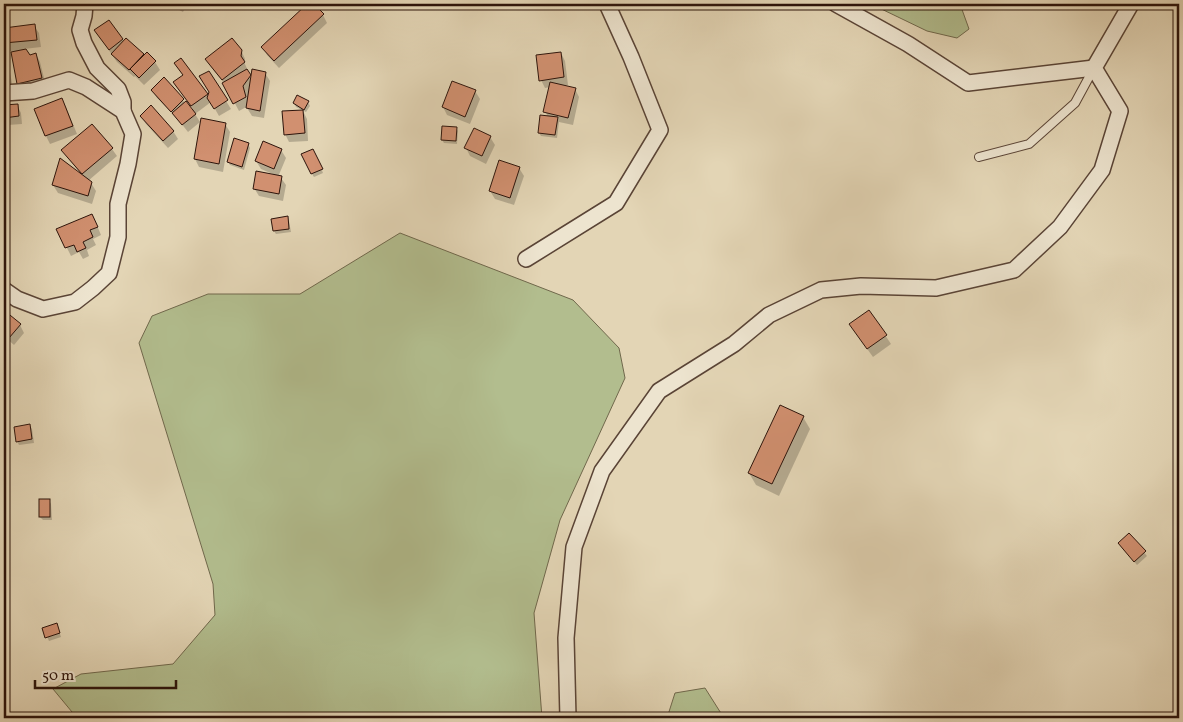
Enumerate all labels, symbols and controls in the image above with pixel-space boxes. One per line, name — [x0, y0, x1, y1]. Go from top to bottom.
scale bar — [35, 657, 176, 689]
text: 50 m — [42, 666, 74, 687]

